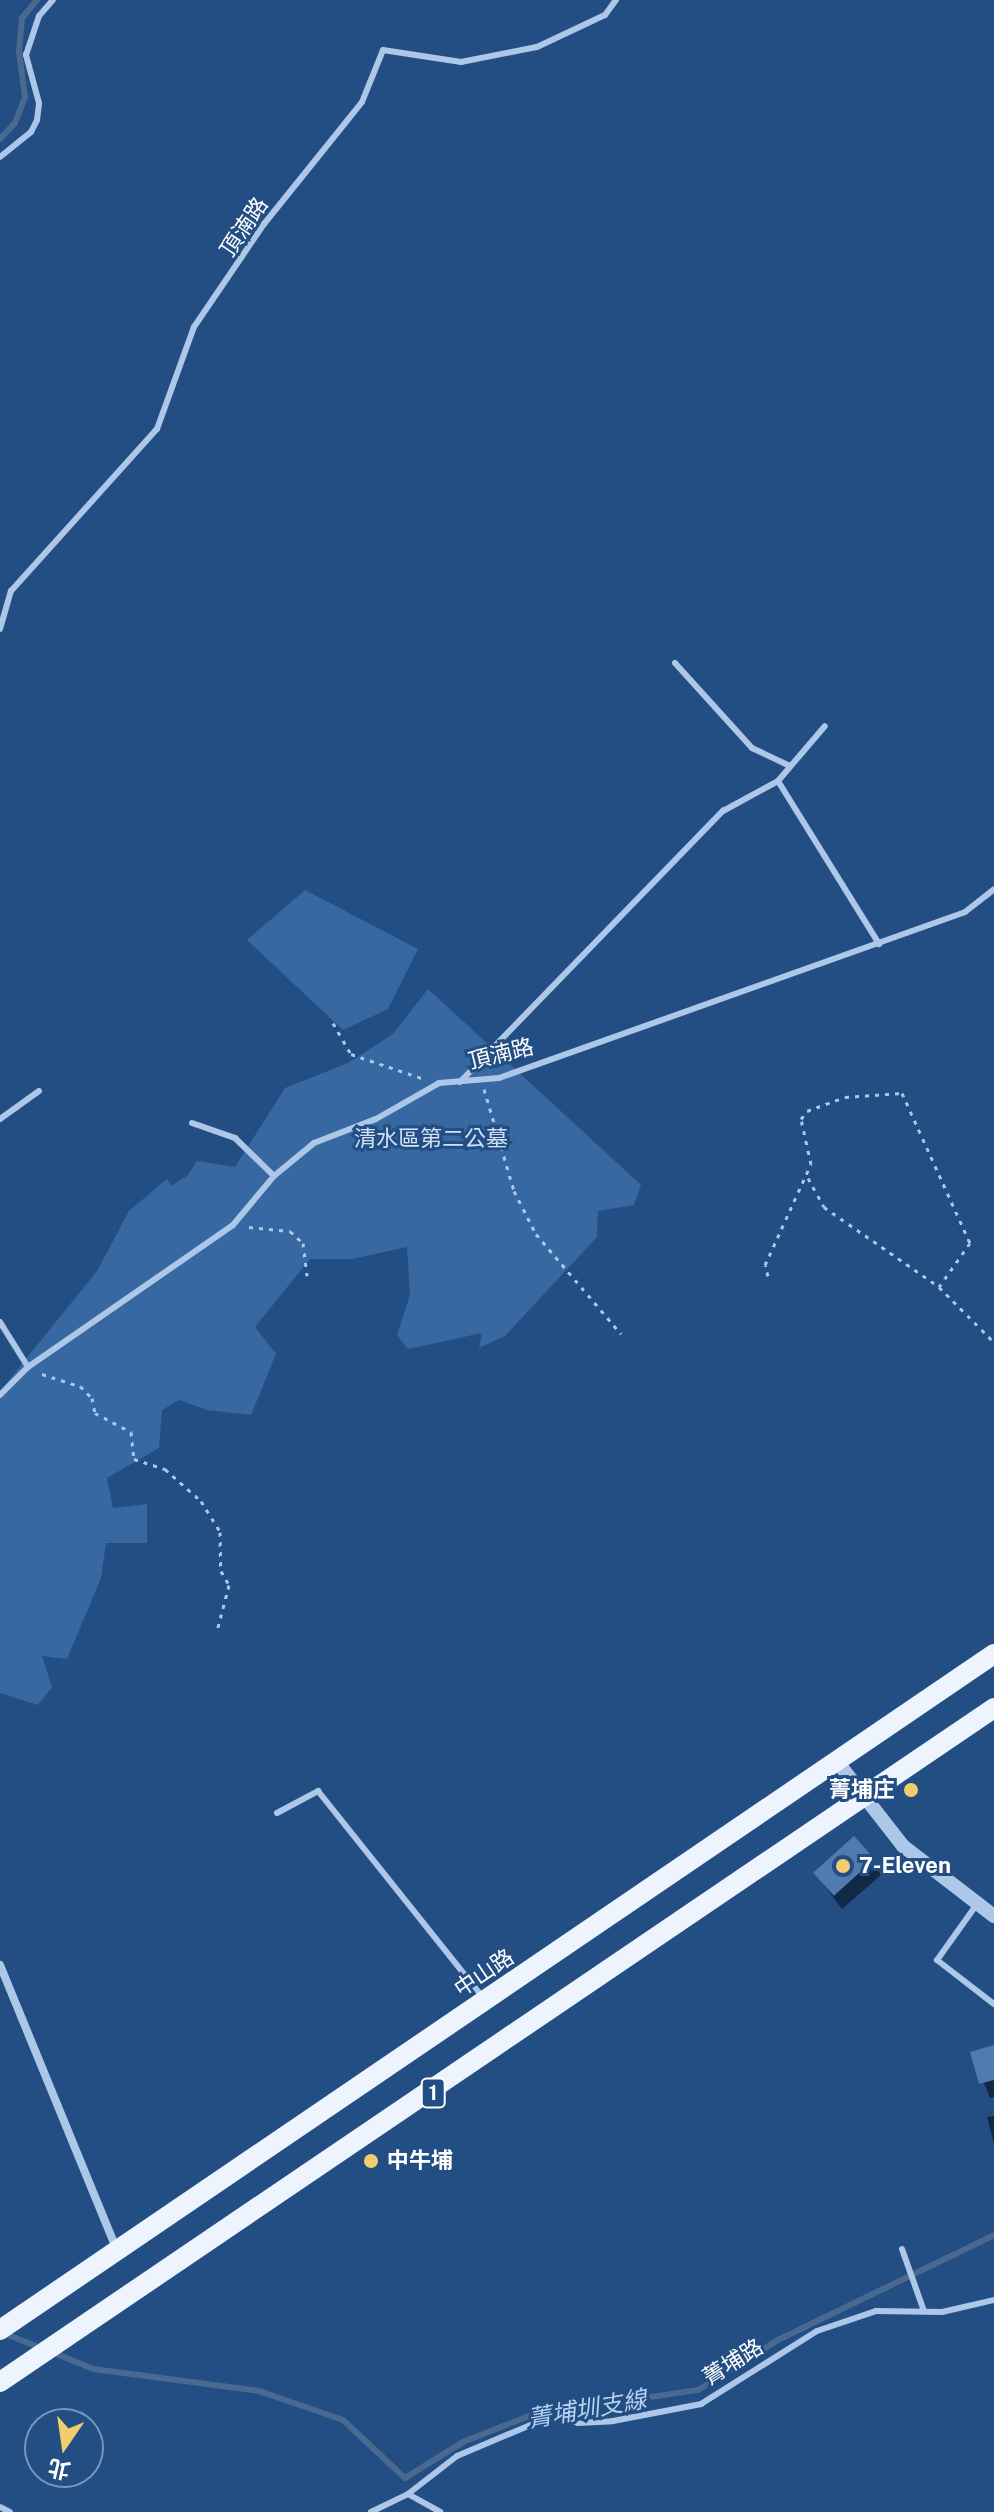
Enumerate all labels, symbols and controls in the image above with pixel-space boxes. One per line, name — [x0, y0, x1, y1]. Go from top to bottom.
street label: 頂湳路 — [215, 192, 273, 262]
street label: 頂湳路 — [466, 1033, 536, 1075]
park label: 清水區第二公墓 — [354, 1126, 508, 1152]
place label: 菁埔庄 — [829, 1777, 895, 1803]
marker: 菁埔庄 — [902, 1781, 920, 1799]
place label: 7-Eleven — [859, 1853, 951, 1879]
marker: 7-Eleven — [834, 1857, 852, 1875]
street label: 中山路 — [449, 1944, 519, 2002]
road number: 1 — [419, 2077, 447, 2109]
place label: 中牛埔 — [387, 2148, 453, 2174]
marker: 中牛埔 — [362, 2152, 380, 2170]
street label: 菁埔路 — [698, 2333, 768, 2391]
water label: 菁埔圳支線 — [525, 2384, 649, 2434]
north arrow — [24, 2408, 104, 2488]
text: 北 — [45, 2454, 73, 2485]

